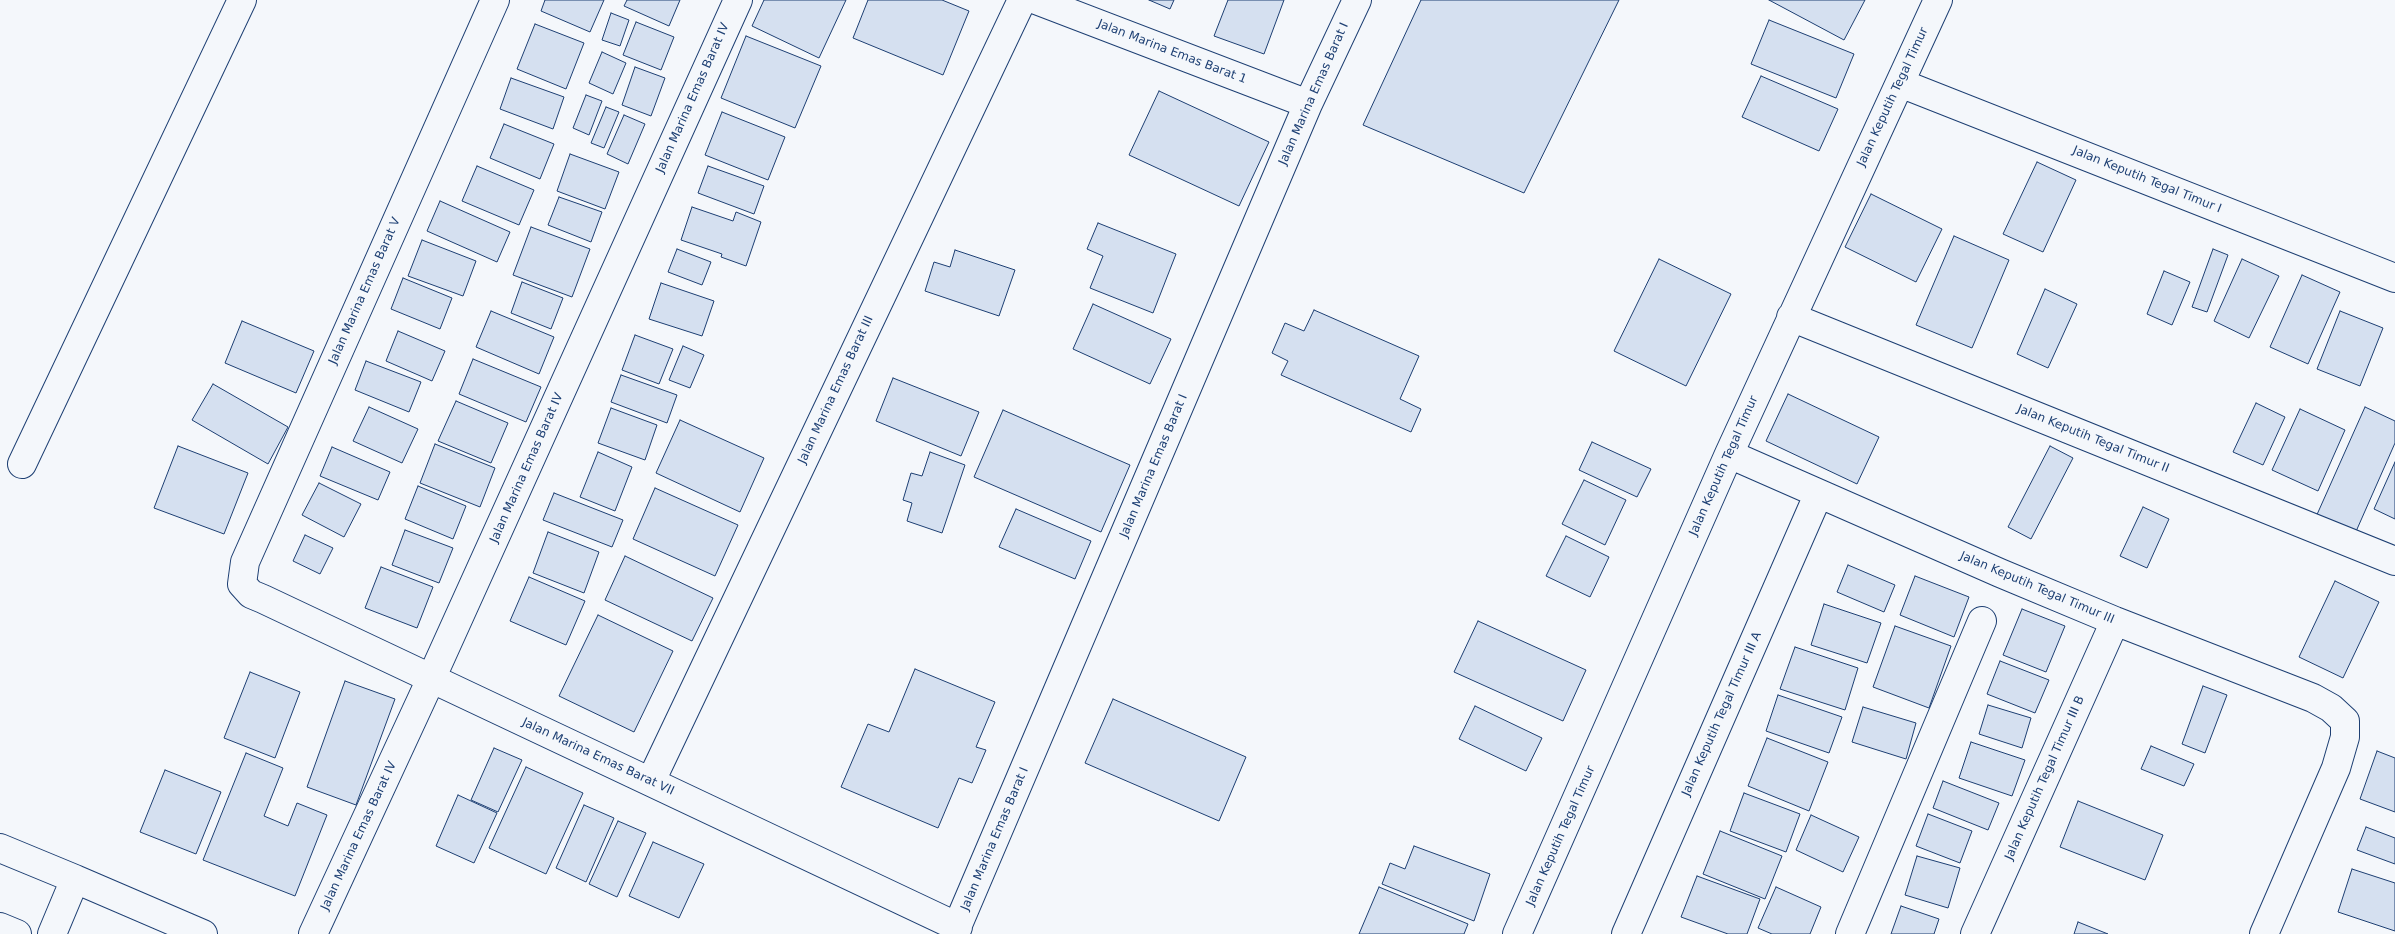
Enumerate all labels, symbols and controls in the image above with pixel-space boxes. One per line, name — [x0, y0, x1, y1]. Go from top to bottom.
street label: Jalan Marina Emas Barat 1 — [1095, 17, 1249, 87]
street label: Jalan Marina Emas Barat IV — [653, 21, 733, 175]
street label: Jalan Marina Emas Barat I — [1276, 21, 1352, 167]
street label: Jalan Keputih Tegal Timur — [1854, 25, 1932, 169]
street label: Jalan Keputih Tegal Timur I — [2071, 144, 2223, 216]
street label: Jalan Marina Emas Barat V — [326, 215, 404, 367]
street label: Jalan Marina Emas Barat III — [795, 314, 877, 466]
street label: Jalan Marina Emas Barat IV — [487, 391, 567, 545]
street label: Jalan Marina Emas Barat I — [1117, 392, 1191, 540]
street label: Jalan Keputih Tegal Timur — [1687, 394, 1761, 538]
street label: Jalan Keputih Tegal Timur II — [2015, 402, 2171, 476]
street label: Jalan Keputih Tegal Timur III — [1958, 549, 2116, 627]
street label: Jalan Keputih Tegal Timur III A — [1679, 630, 1765, 798]
street label: Jalan Keputih Tegal Timur III B — [2002, 694, 2088, 862]
street label: Jalan Marina Emas Barat VII — [520, 715, 676, 799]
street label: Jalan Marina Emas Barat IV — [318, 759, 400, 913]
street label: Jalan Keputih Tegal Timur — [1524, 764, 1598, 908]
street label: Jalan Marina Emas Barat I — [958, 765, 1032, 913]

